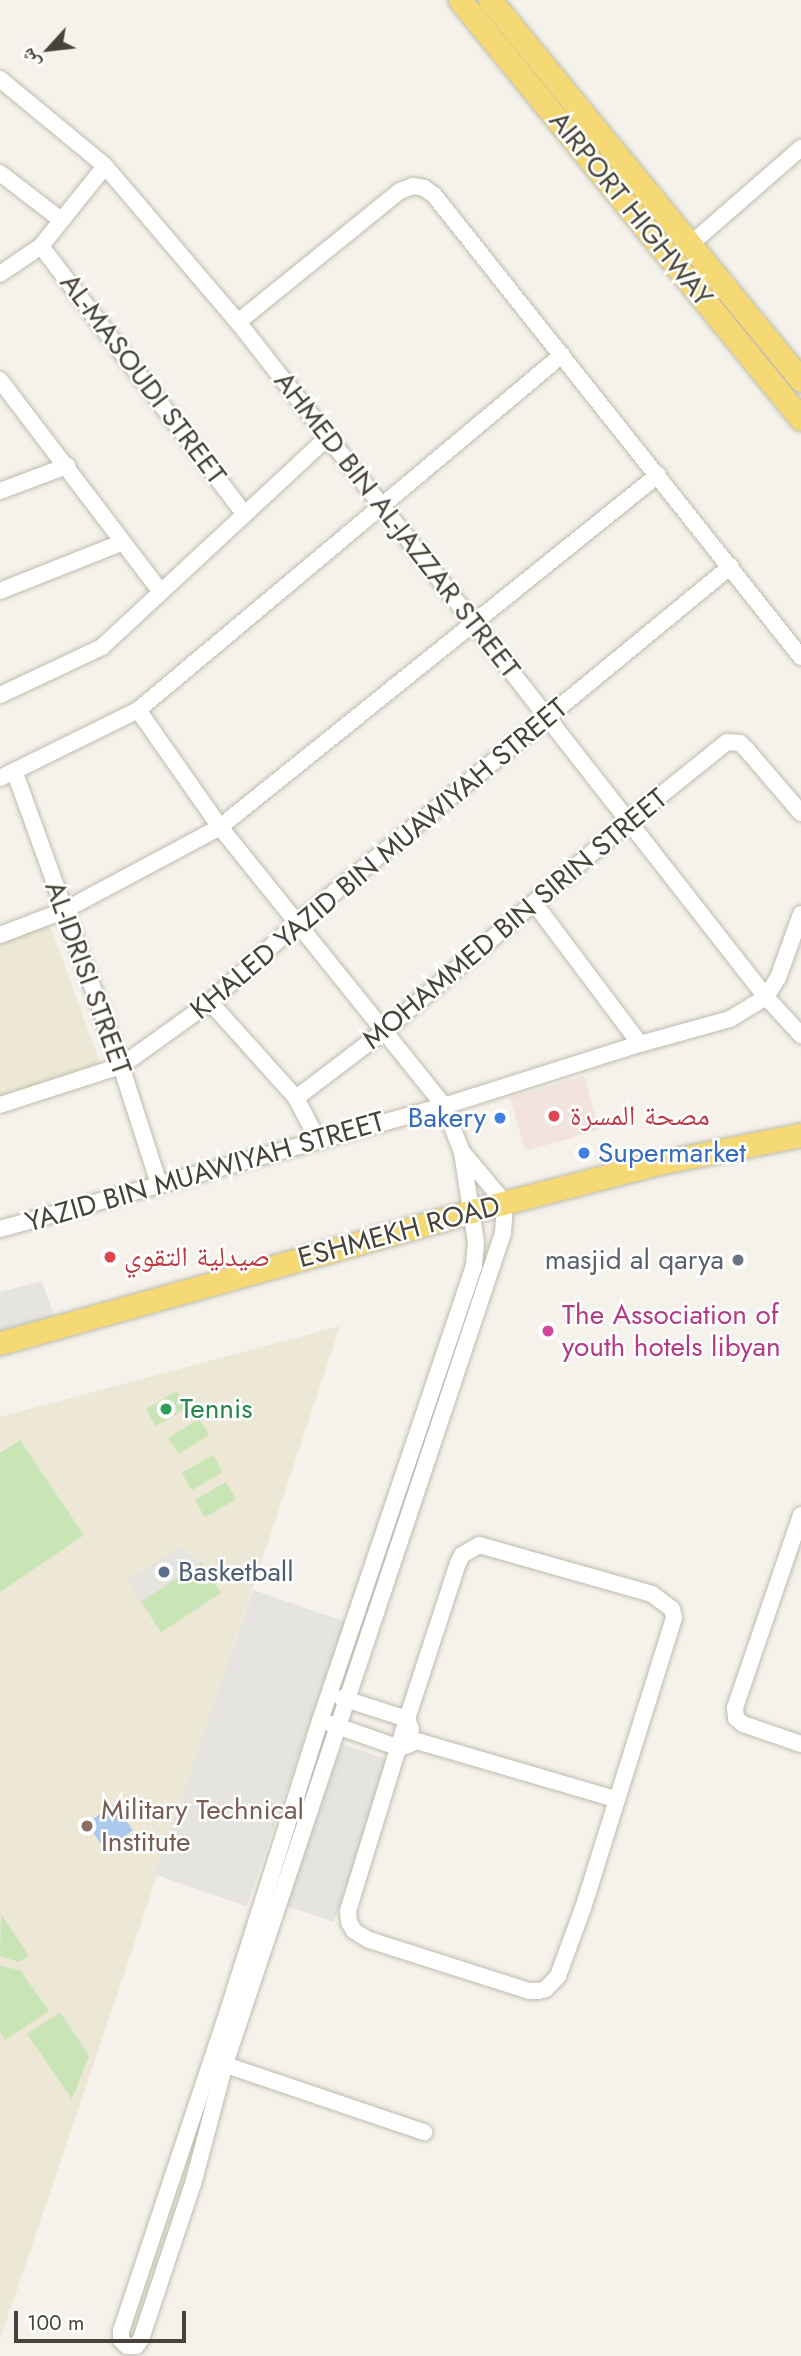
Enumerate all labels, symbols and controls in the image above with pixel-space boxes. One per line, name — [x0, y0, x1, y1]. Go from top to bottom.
north arrow — [14, 14, 84, 84]
text: ش — [13, 44, 46, 74]
street label: AIRPORT HIGHWAY — [542, 105, 720, 313]
street label: AL-MASOUDI STREET — [53, 267, 233, 491]
street label: AHMED BIN AL-JAZZAR STREET — [267, 365, 527, 685]
street label: KHALED YAZID BIN MUAWIYAH STREET — [184, 691, 574, 1027]
street label: MOHAMMED BIN SIRIN STREET — [356, 782, 674, 1056]
street label: AL-IDRISI STREET — [37, 876, 139, 1080]
place label: مصحة المسرة — [570, 1099, 710, 1133]
place label: Bakery — [408, 1101, 486, 1135]
street label: YAZID BIN MUAWIYAH STREET — [22, 1105, 388, 1239]
marker: مصحة المسرة — [544, 1106, 564, 1126]
marker: Bakery — [492, 1110, 508, 1126]
place label: Supermarket — [598, 1136, 746, 1170]
marker: Supermarket — [576, 1145, 592, 1161]
street label: ESHMEKH ROAD — [294, 1189, 504, 1275]
place label: صيدلية التقوي — [124, 1240, 270, 1274]
place label: masjid al qarya — [545, 1243, 724, 1277]
marker: صيدلية التقوي — [102, 1249, 118, 1265]
marker: masjid al qarya — [730, 1252, 746, 1268]
place label: The Association of youth hotels libyan — [562, 1298, 781, 1364]
marker: The Association of youth hotels libyan — [540, 1323, 556, 1339]
place label: Tennis — [180, 1392, 253, 1426]
marker: Tennis — [158, 1401, 174, 1417]
place label: Basketball — [178, 1555, 294, 1589]
marker: Basketball — [156, 1564, 172, 1580]
place label: Military Technical Institute — [101, 1793, 304, 1859]
marker: Military Technical Institute — [79, 1818, 95, 1834]
scale bar — [18, 2296, 189, 2340]
text: 100 m — [27, 2308, 84, 2338]

